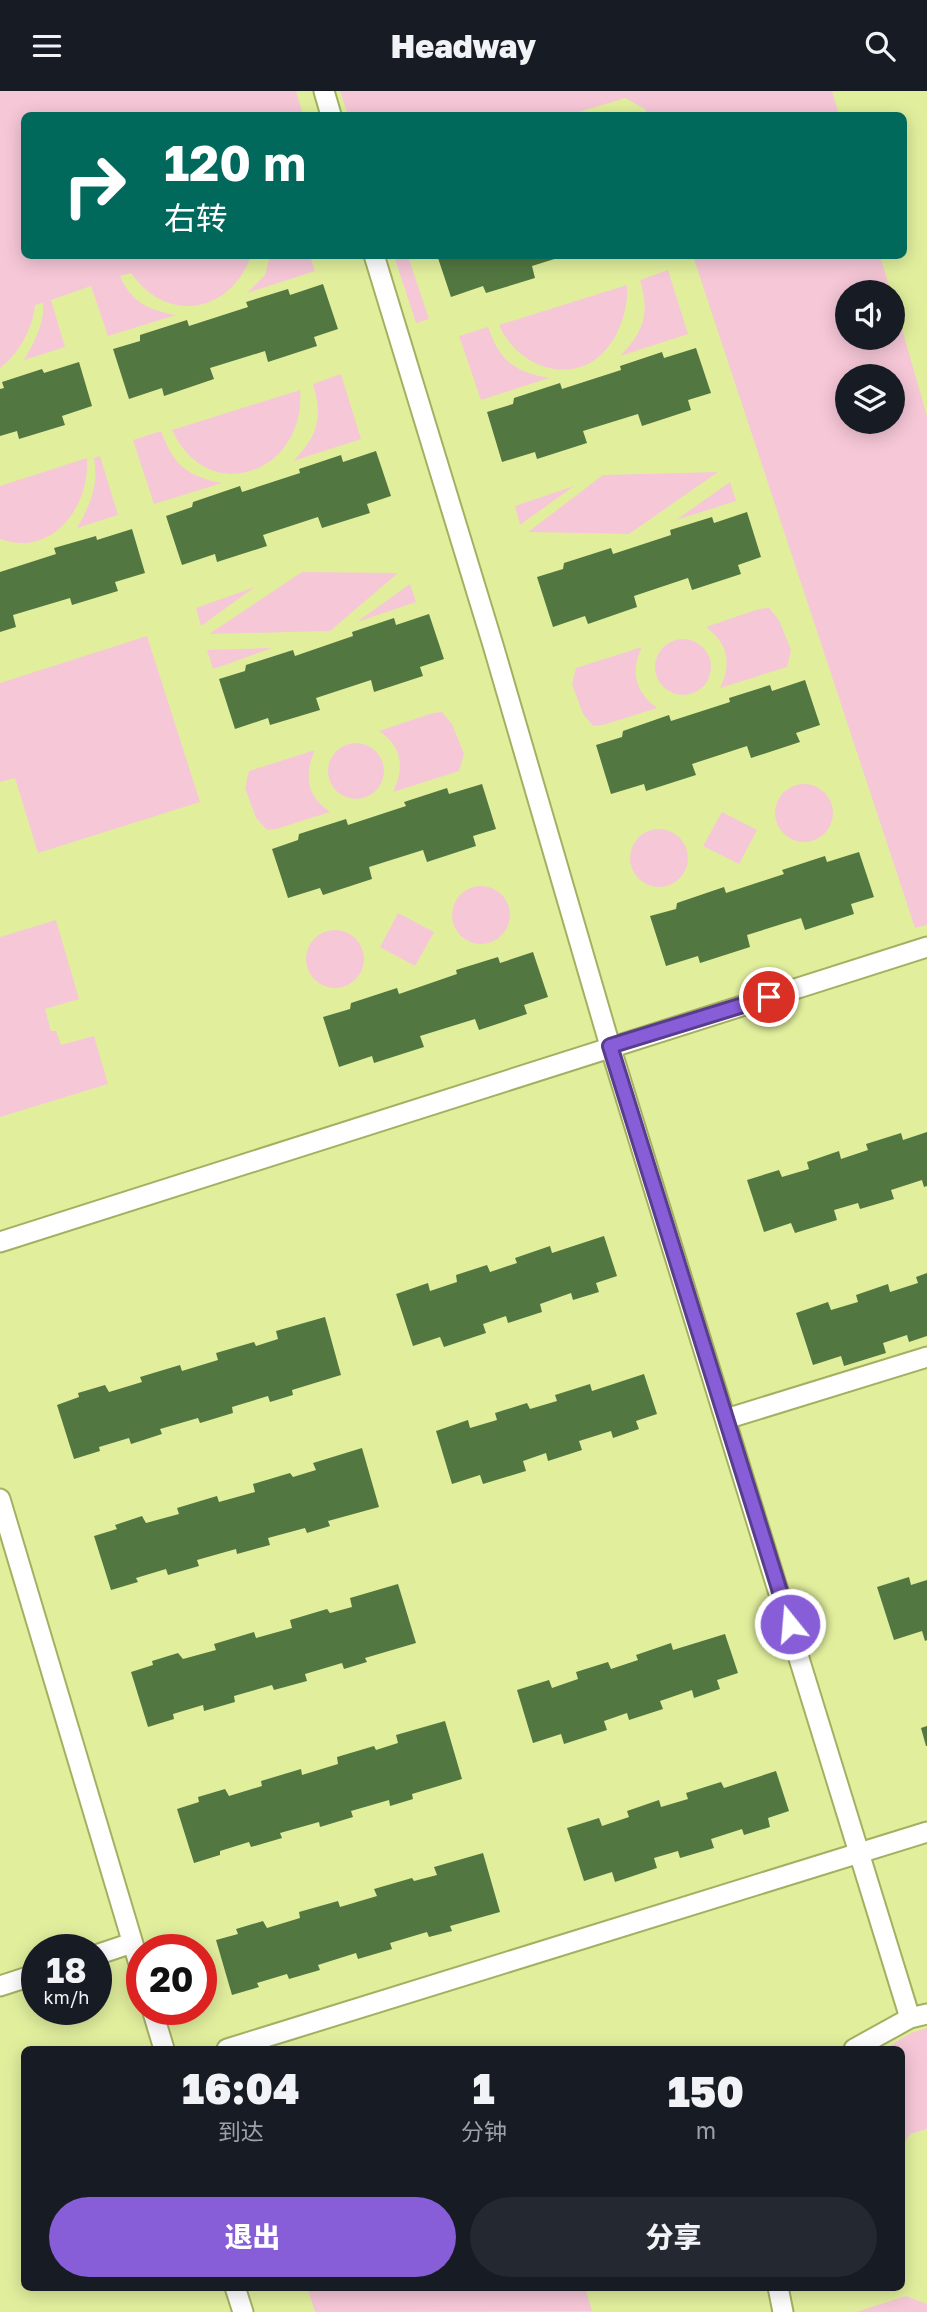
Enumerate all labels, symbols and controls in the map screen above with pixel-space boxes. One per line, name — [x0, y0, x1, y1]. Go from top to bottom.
icon: menu — [28, 27, 66, 65]
text: Headway — [391, 27, 536, 65]
icon: search — [861, 27, 899, 65]
text: 120 m — [164, 133, 306, 192]
icon: right — [49, 140, 140, 231]
text: 右转 — [164, 199, 228, 237]
map controls — [835, 280, 905, 434]
button: sound — [835, 280, 905, 350]
button: layers — [835, 364, 905, 434]
pin — [739, 967, 799, 1027]
icon: arrive — [750, 978, 788, 1016]
position arrow — [753, 1587, 827, 1661]
speed limit sign: 20 — [126, 1934, 217, 2025]
text: 18 — [46, 1949, 87, 1991]
text: km/h — [44, 1986, 89, 2008]
text: 16:04 — [182, 2063, 300, 2113]
text: 1 — [473, 2063, 495, 2113]
text: 150 — [668, 2066, 744, 2116]
text: m — [696, 2116, 716, 2144]
text: 到达 — [218, 2117, 264, 2145]
text: 分钟 — [461, 2117, 507, 2145]
button: 退出 — [49, 2197, 456, 2277]
button: 分享 — [470, 2197, 877, 2277]

